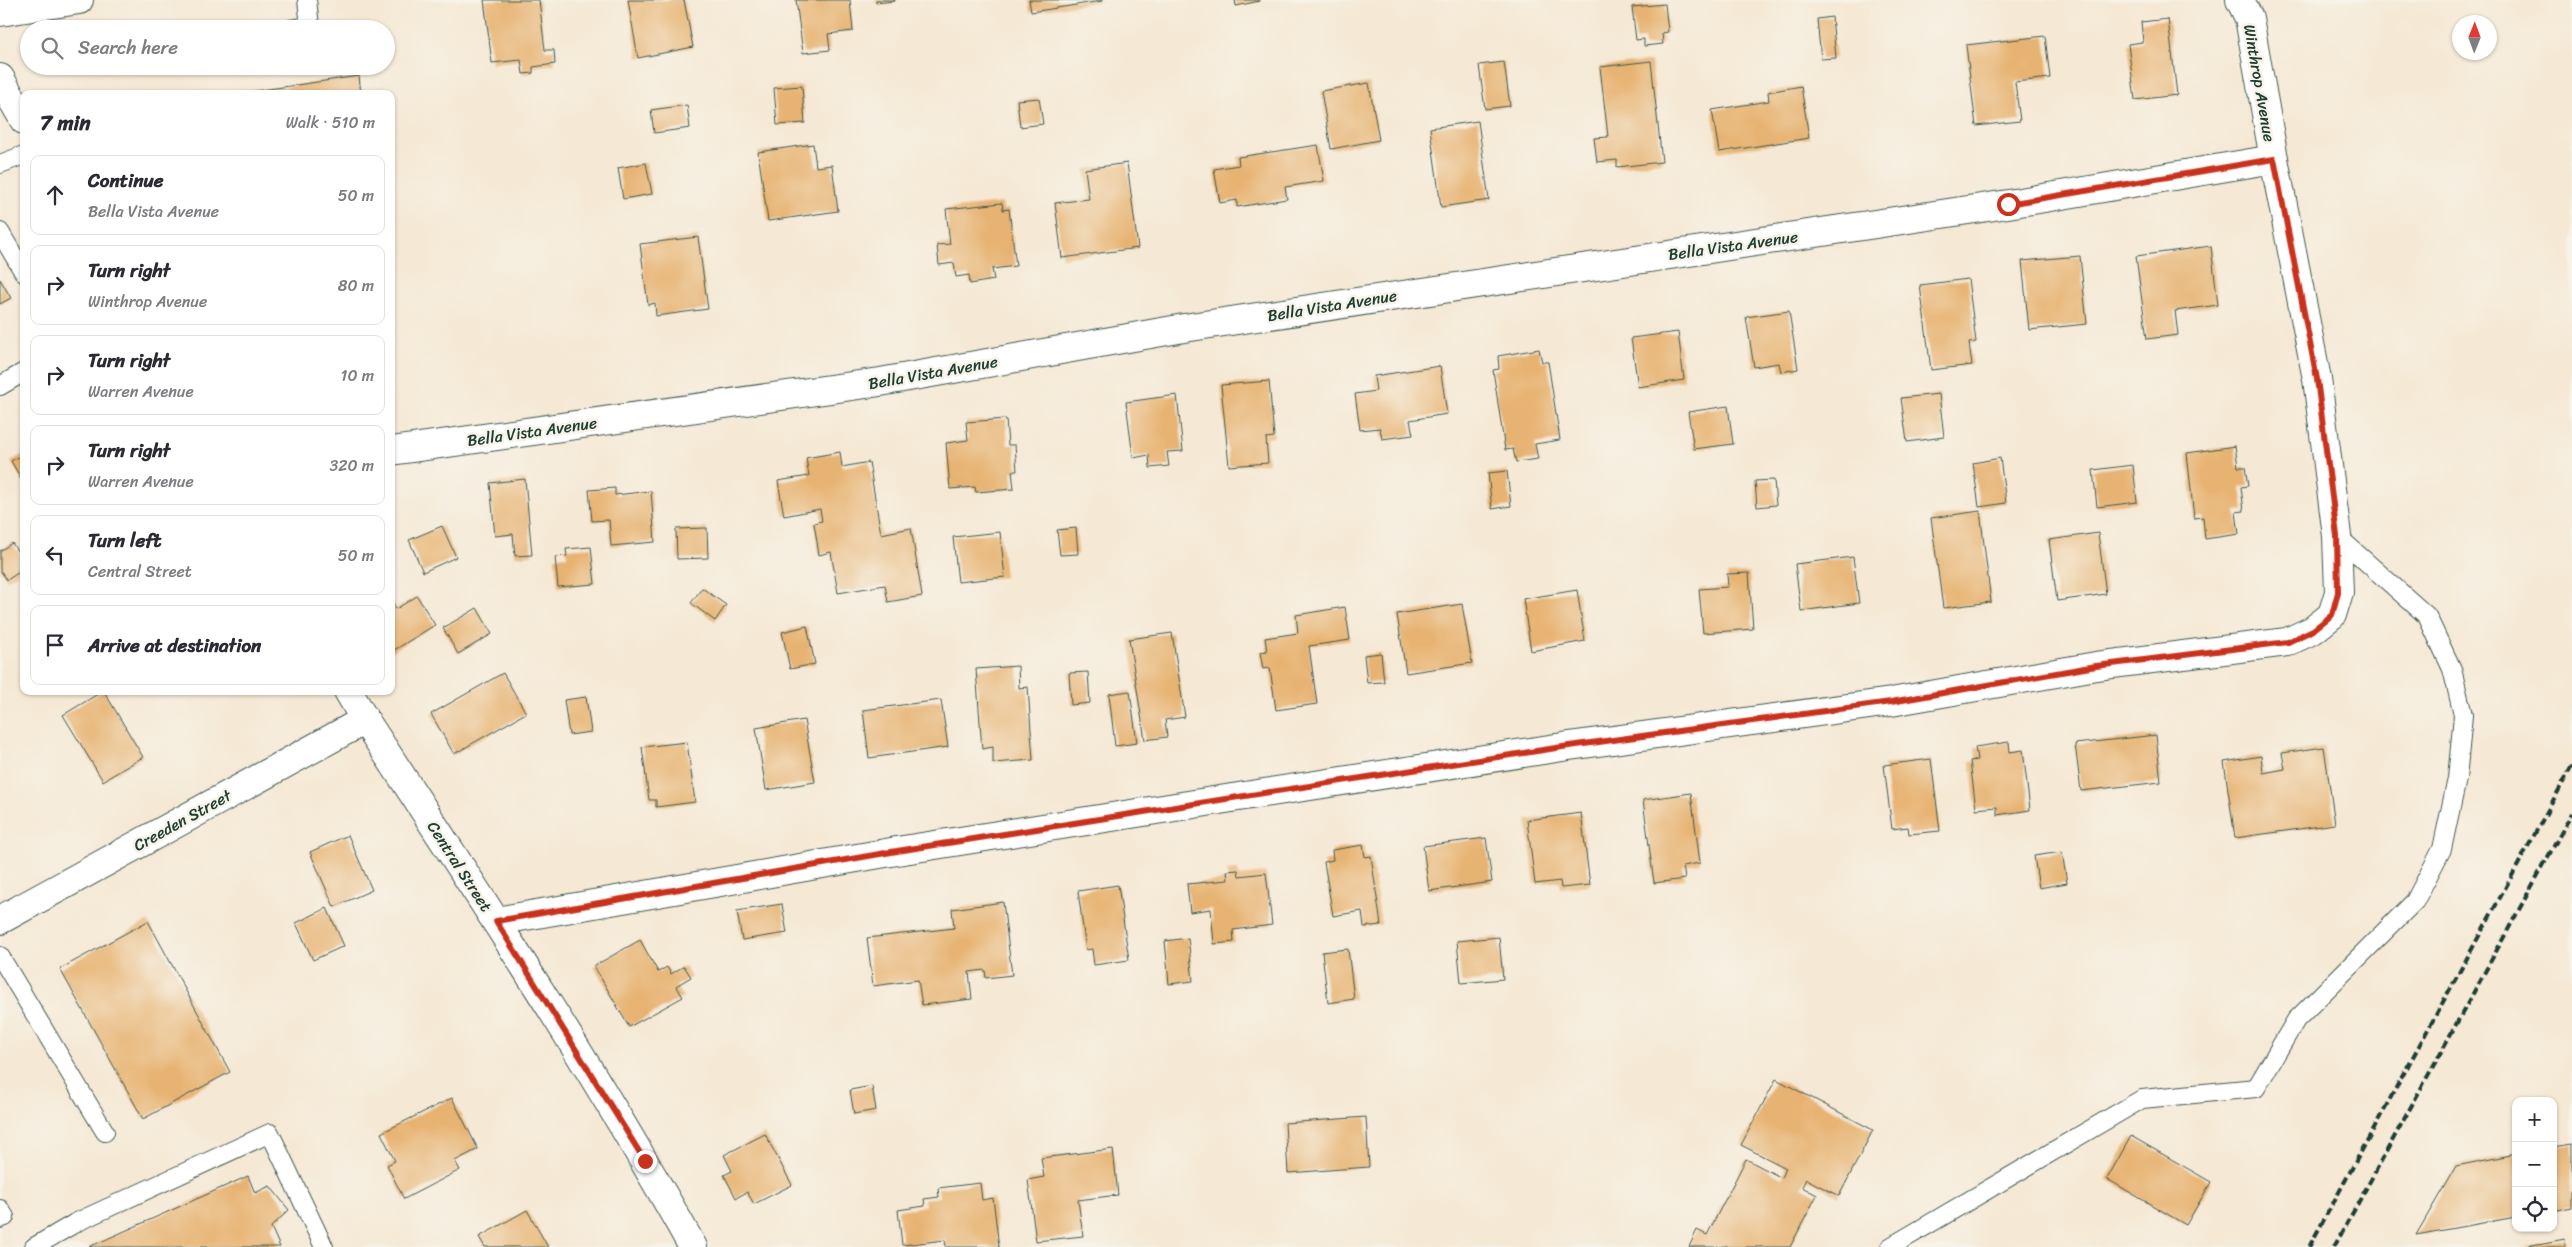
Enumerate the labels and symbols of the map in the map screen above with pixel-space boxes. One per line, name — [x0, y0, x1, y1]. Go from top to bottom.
north arrow — [2452, 15, 2497, 60]
street label: Winthrop Avenue — [2235, 22, 2284, 144]
route start — [1997, 193, 2020, 216]
street label: Bella Vista Avenue — [1666, 222, 1800, 269]
street label: Bella Vista Avenue — [1265, 281, 1399, 330]
street label: Bella Vista Avenue — [866, 347, 1000, 398]
street label: Bella Vista Avenue — [465, 408, 599, 455]
street label: Creeden Street — [128, 781, 237, 859]
street label: Central Street — [419, 815, 500, 918]
route end — [634, 1150, 657, 1173]

